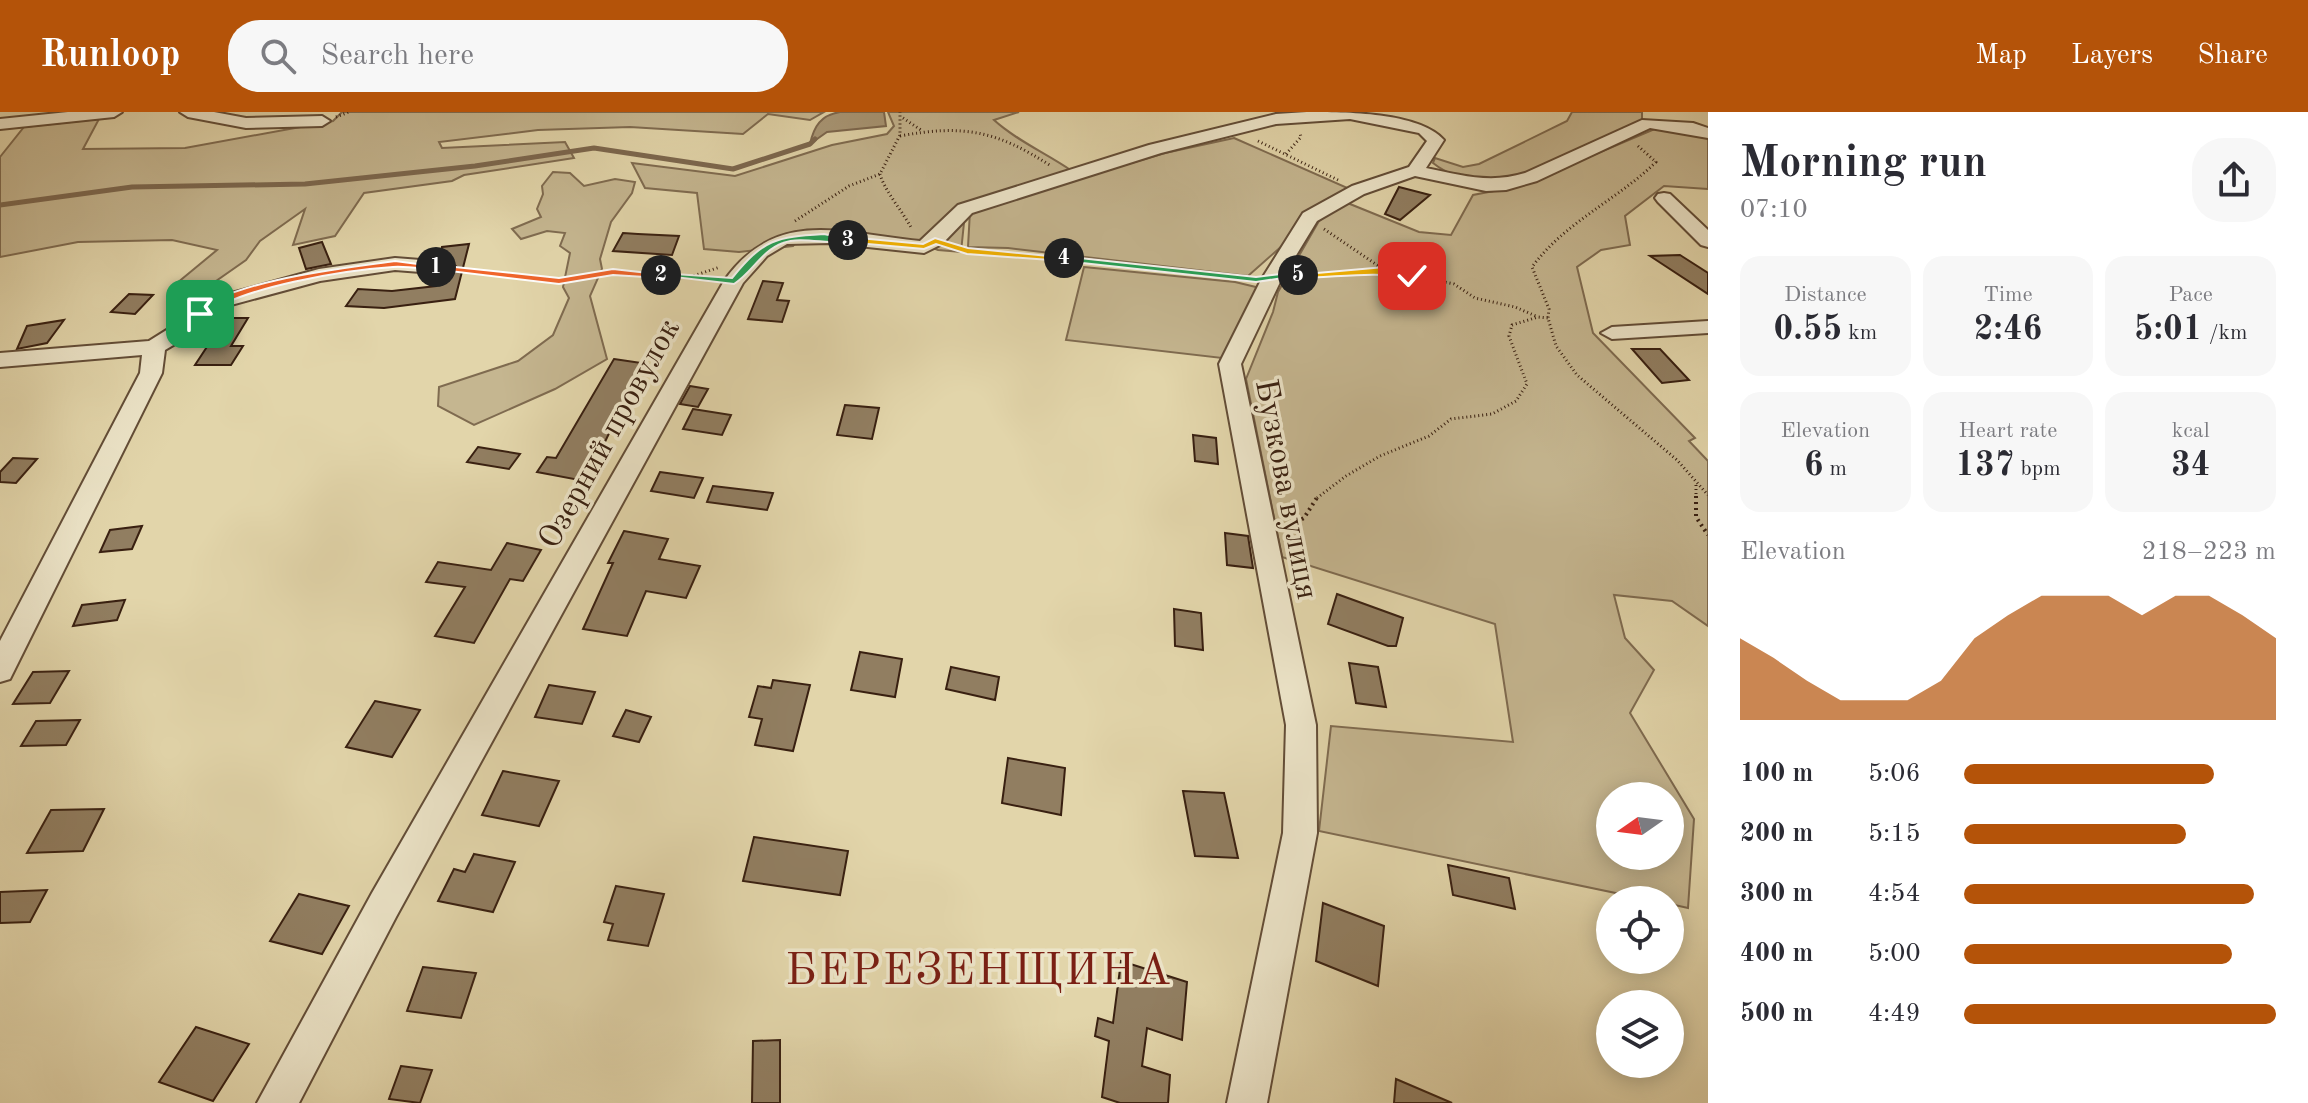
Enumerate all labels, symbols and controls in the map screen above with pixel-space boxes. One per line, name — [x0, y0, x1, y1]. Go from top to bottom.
search box — [228, 20, 788, 92]
icon: search — [256, 34, 300, 78]
text: Runloop — [40, 37, 180, 75]
text: Search here — [320, 41, 474, 71]
text: Map — [1975, 42, 2027, 70]
text: Layers — [2071, 42, 2153, 70]
text: Share — [2197, 42, 2268, 70]
button: share — [2192, 138, 2276, 222]
text: Morning run — [1740, 142, 1987, 186]
text: 07:10 — [1740, 197, 1808, 223]
pin: 3 — [828, 220, 868, 260]
text: 3 — [842, 229, 854, 251]
pin: 4 — [1044, 238, 1084, 278]
pin — [1378, 242, 1446, 310]
pin: 1 — [416, 247, 456, 287]
text: 4 — [1058, 247, 1070, 269]
icon: check — [1390, 254, 1434, 298]
pin: 2 — [641, 255, 681, 295]
pin: 5 — [1278, 255, 1318, 295]
text: 1 — [430, 256, 442, 278]
text: 2 — [655, 264, 667, 286]
text: 5 — [1292, 264, 1304, 286]
pin — [166, 280, 234, 348]
text: Distance — [1784, 284, 1867, 306]
text: Time — [1983, 284, 2033, 306]
text: Pace — [2168, 284, 2213, 306]
icon: arrive — [178, 292, 222, 336]
text: 0.55 — [1773, 313, 1842, 347]
text: 2:46 — [1974, 313, 2042, 347]
text: 5:01 — [2134, 313, 2203, 347]
street label: Озерний провулок — [534, 314, 687, 555]
text: km — [1842, 322, 1877, 344]
text: /km — [2203, 322, 2247, 344]
street label: Бузкова вулиця — [1248, 377, 1322, 602]
text: Elevation — [1781, 420, 1870, 442]
text: Heart rate — [1959, 420, 2057, 442]
text: kcal — [2172, 420, 2210, 442]
text: 6 — [1804, 449, 1823, 483]
text: 137 — [1955, 449, 2014, 483]
text: 34 — [2171, 449, 2210, 483]
text: m — [1823, 458, 1847, 480]
text: bpm — [2014, 458, 2061, 480]
text: Elevation — [1740, 539, 1846, 565]
text: 218–223 m — [2141, 539, 2276, 565]
text: 100 m — [1740, 761, 1813, 787]
text: 5:06 — [1868, 761, 1921, 787]
north arrow — [1596, 782, 1684, 870]
map controls — [1596, 782, 1684, 1078]
text: 200 m — [1740, 821, 1813, 847]
text: 5:15 — [1868, 821, 1921, 847]
text: 300 m — [1740, 881, 1813, 907]
text: 4:54 — [1868, 881, 1921, 907]
button: locate — [1596, 886, 1684, 974]
text: 400 m — [1740, 941, 1813, 967]
text: 5:00 — [1868, 941, 1921, 967]
district label: БЕРЕЗЕНЩИНА — [785, 950, 1173, 994]
button: layers — [1596, 990, 1684, 1078]
text: 500 m — [1740, 1001, 1813, 1027]
text: 4:49 — [1868, 1001, 1921, 1027]

